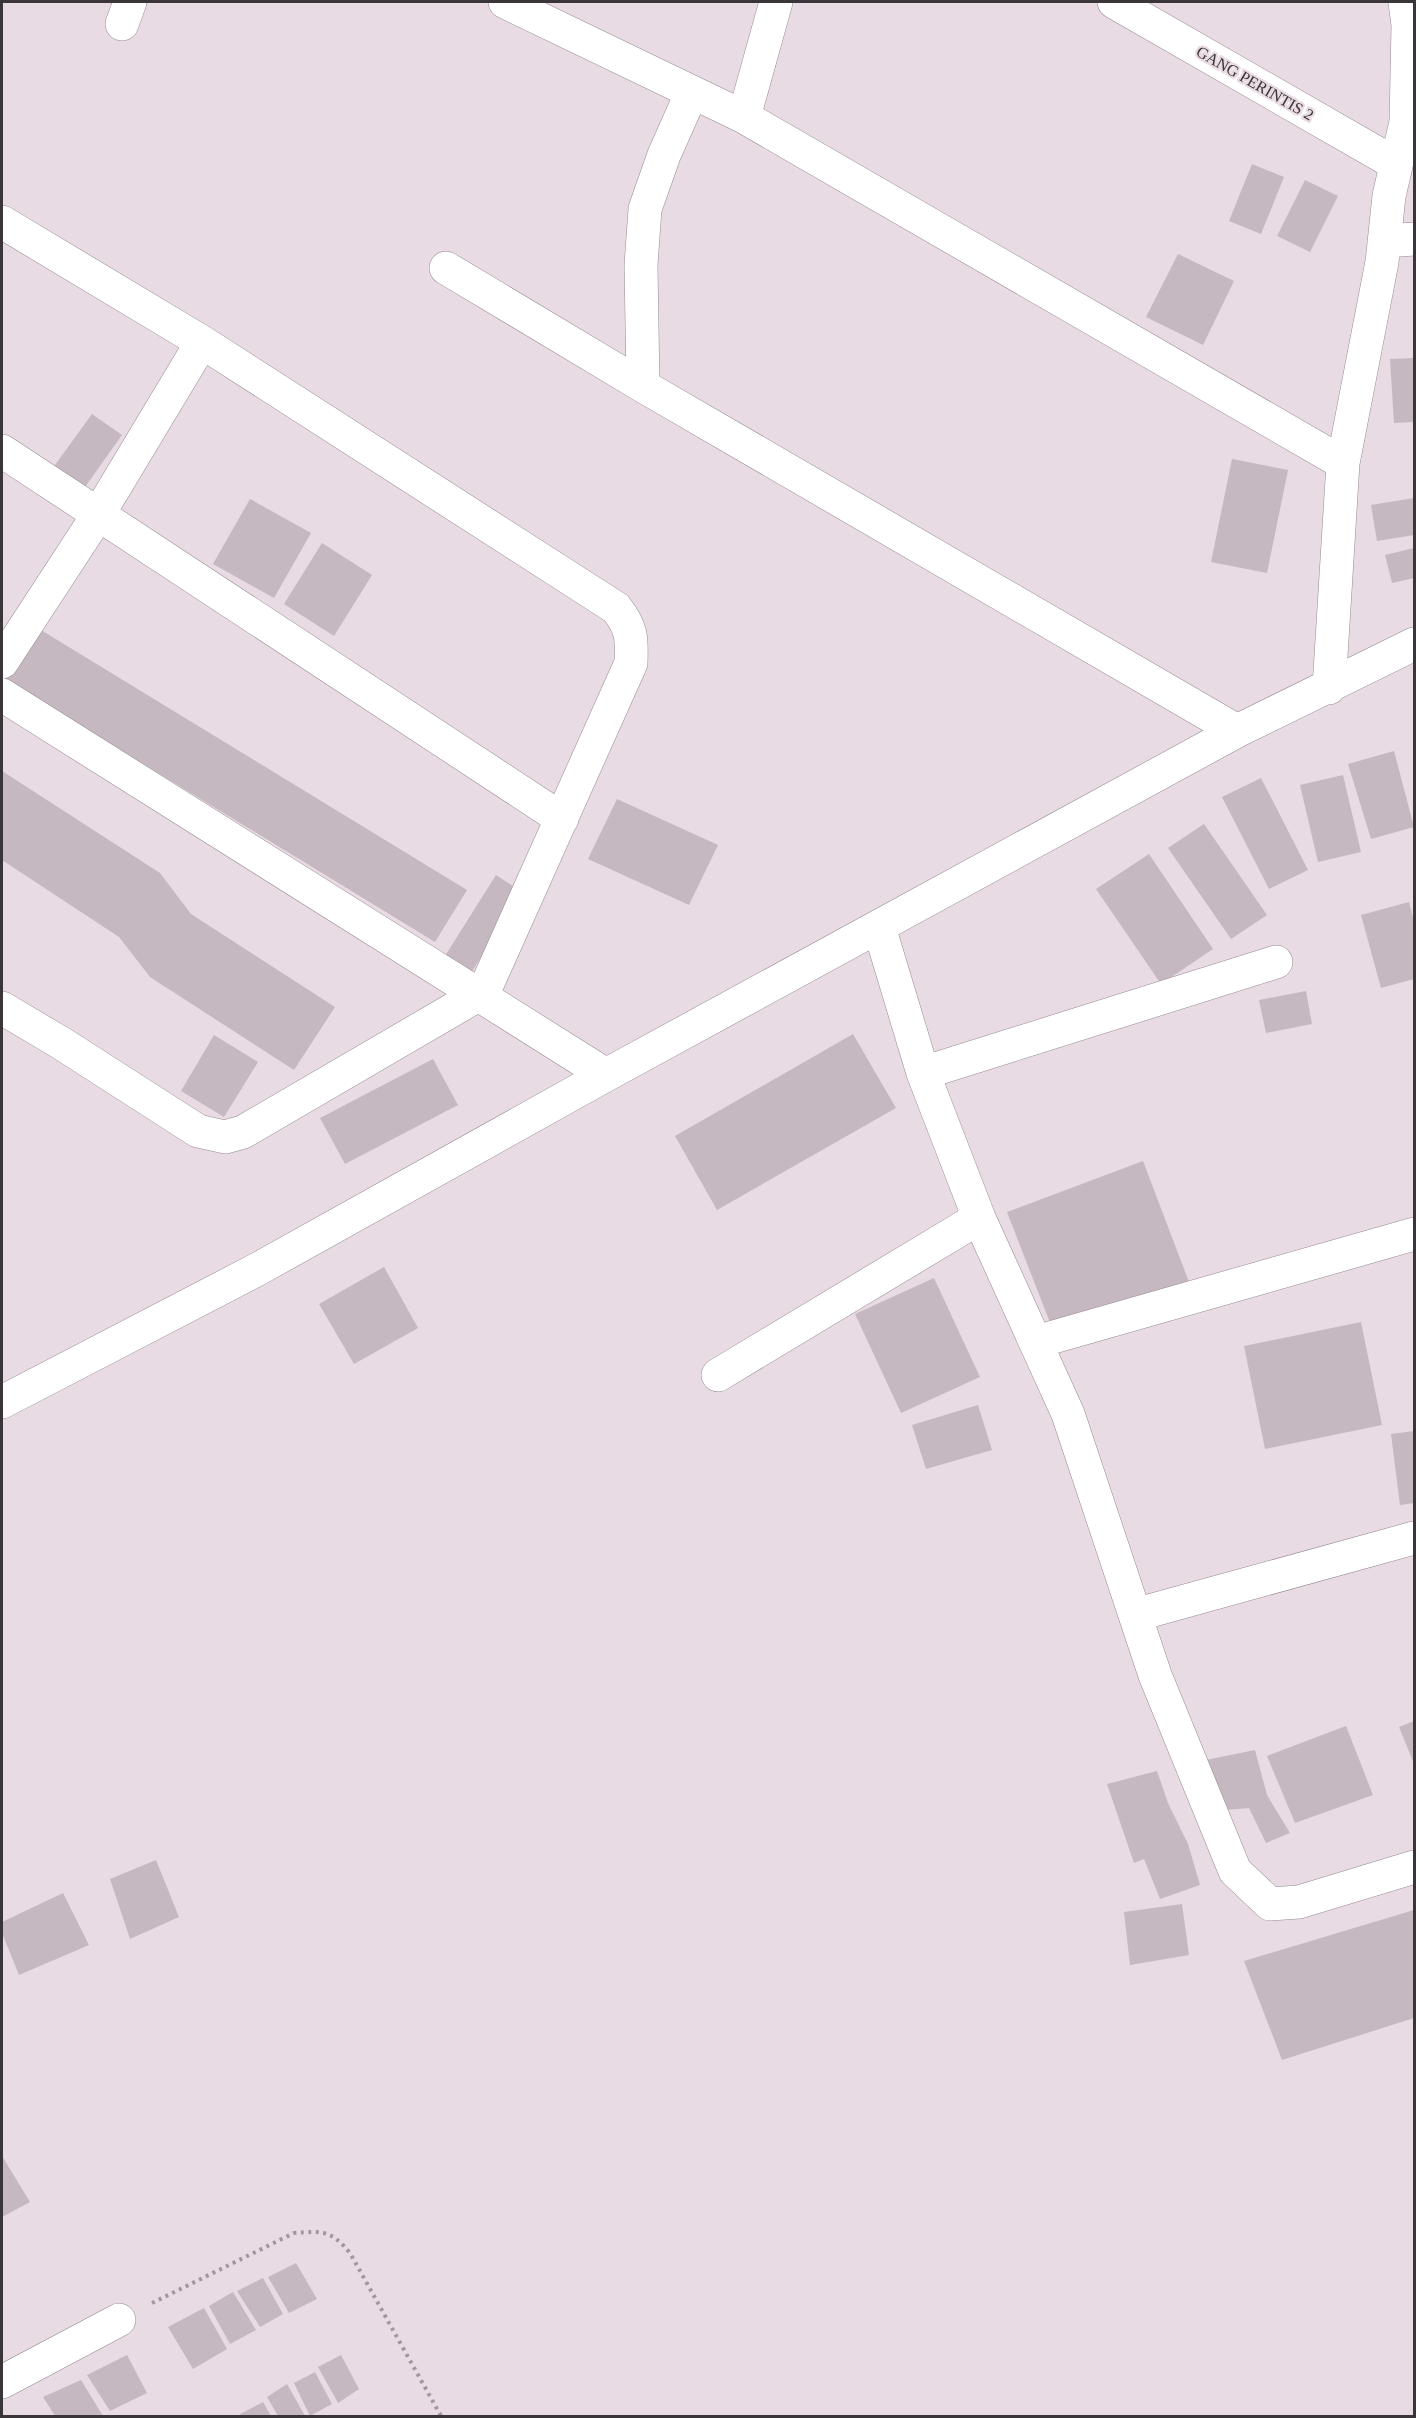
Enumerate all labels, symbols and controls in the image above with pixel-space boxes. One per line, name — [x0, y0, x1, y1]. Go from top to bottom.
street label: GANG PERINTIS 2 — [1193, 43, 1317, 123]

